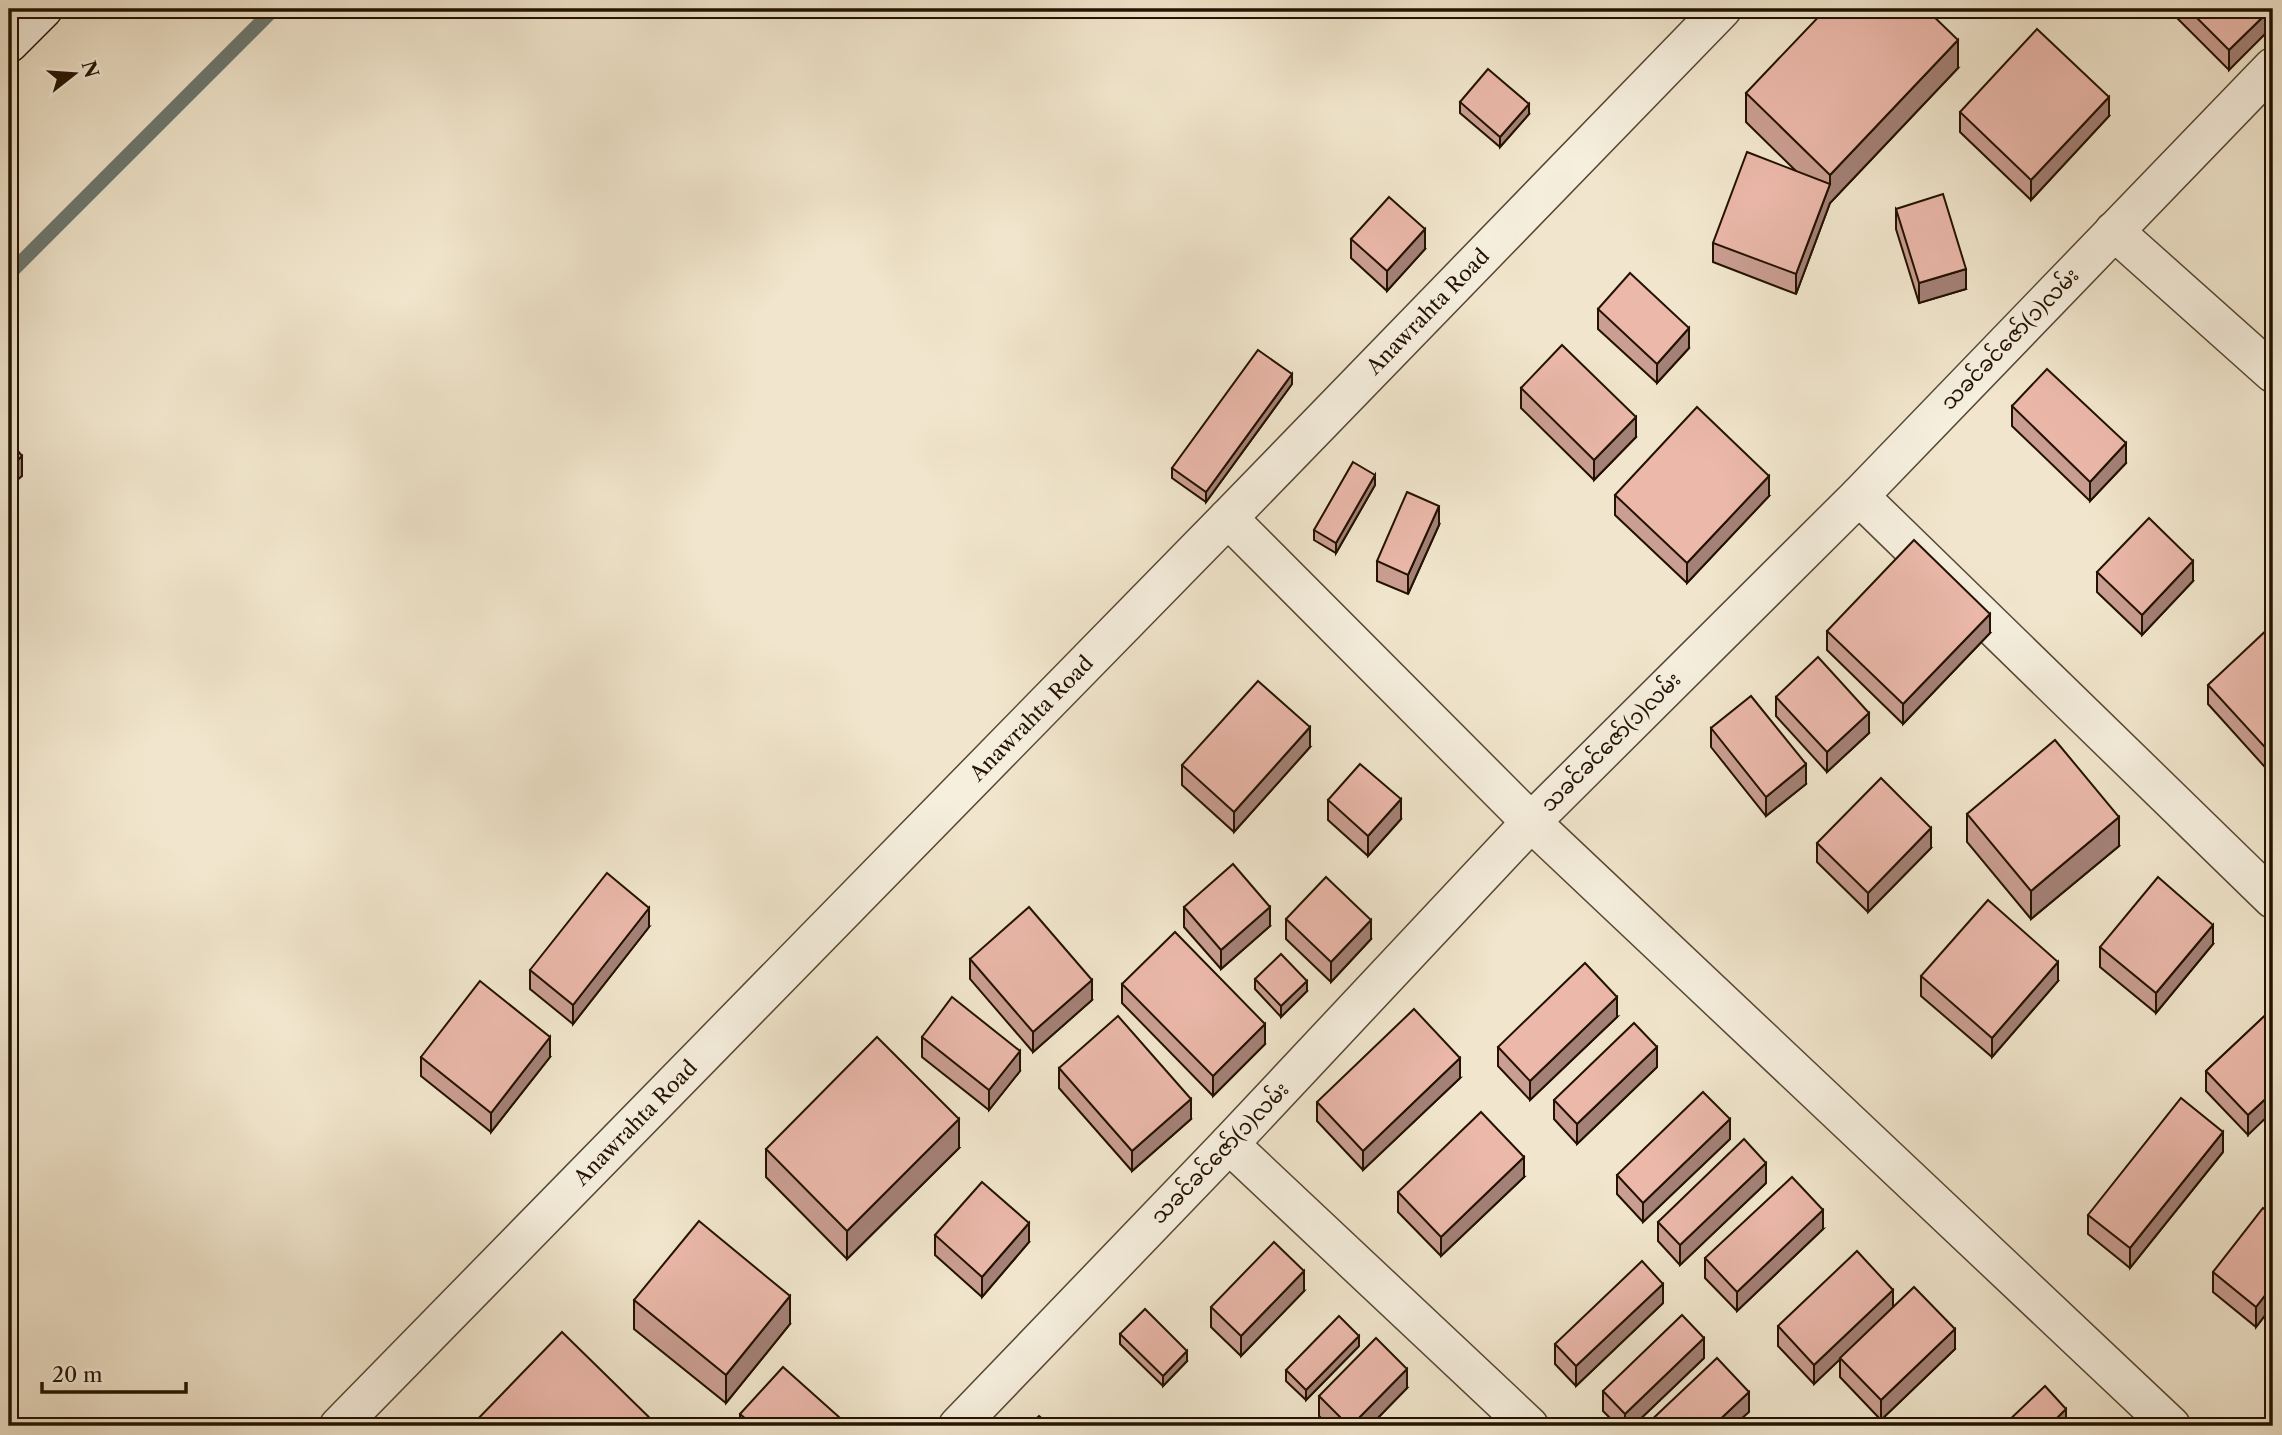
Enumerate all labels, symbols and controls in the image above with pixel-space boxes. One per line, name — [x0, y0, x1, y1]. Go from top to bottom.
north arrow — [38, 38, 108, 108]
text: N — [76, 58, 103, 80]
street label: Anawrahta Road — [1360, 243, 1494, 380]
street label: သခင်ခင်ဇော်(၁)လမ်း — [1933, 261, 2084, 415]
street label: Anawrahta Road — [964, 650, 1098, 787]
street label: သခင်ခင်ဇော်(၁)လမ်း — [1533, 664, 1686, 817]
street label: Anawrahta Road — [568, 1055, 702, 1191]
street label: သခင်ခင်ဇော်(၁)လမ်း — [1143, 1075, 1294, 1229]
scale bar — [42, 1351, 186, 1395]
text: 20 m — [52, 1362, 103, 1387]

